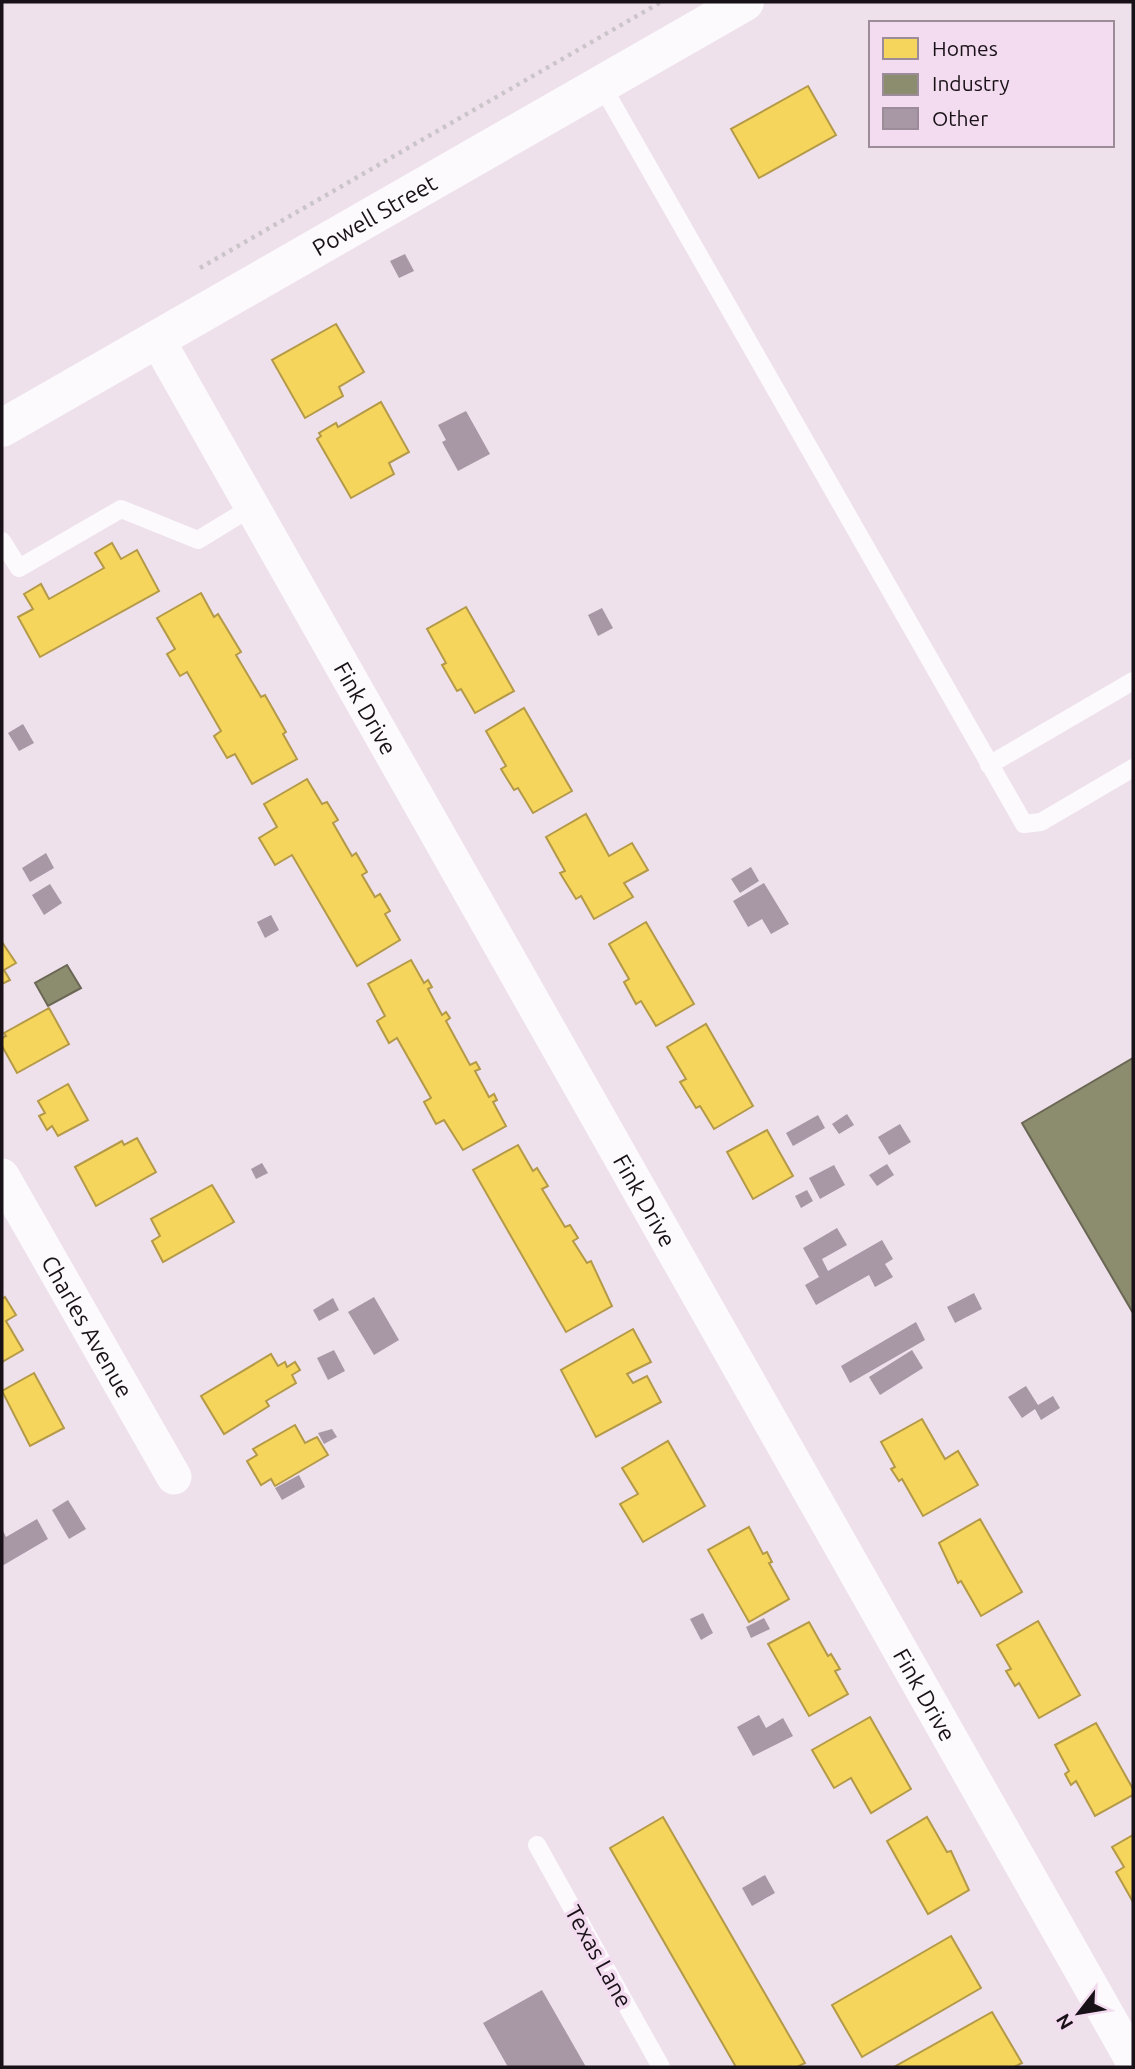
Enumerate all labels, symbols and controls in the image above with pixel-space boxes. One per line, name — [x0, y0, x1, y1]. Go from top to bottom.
legend — [869, 21, 1114, 147]
text: Homes — [932, 36, 998, 60]
text: Industry — [932, 71, 1010, 95]
text: Other — [932, 106, 988, 130]
street label: Powell Street — [308, 169, 441, 260]
street label: Fink Drive — [330, 657, 402, 758]
street label: Fink Drive — [609, 1150, 681, 1251]
street label: Charles Avenue — [37, 1251, 138, 1402]
street label: Fink Drive — [889, 1644, 961, 1745]
street label: Texas Lane — [561, 1901, 637, 2011]
north arrow — [1044, 1978, 1114, 2048]
text: N — [1051, 2010, 1078, 2034]

